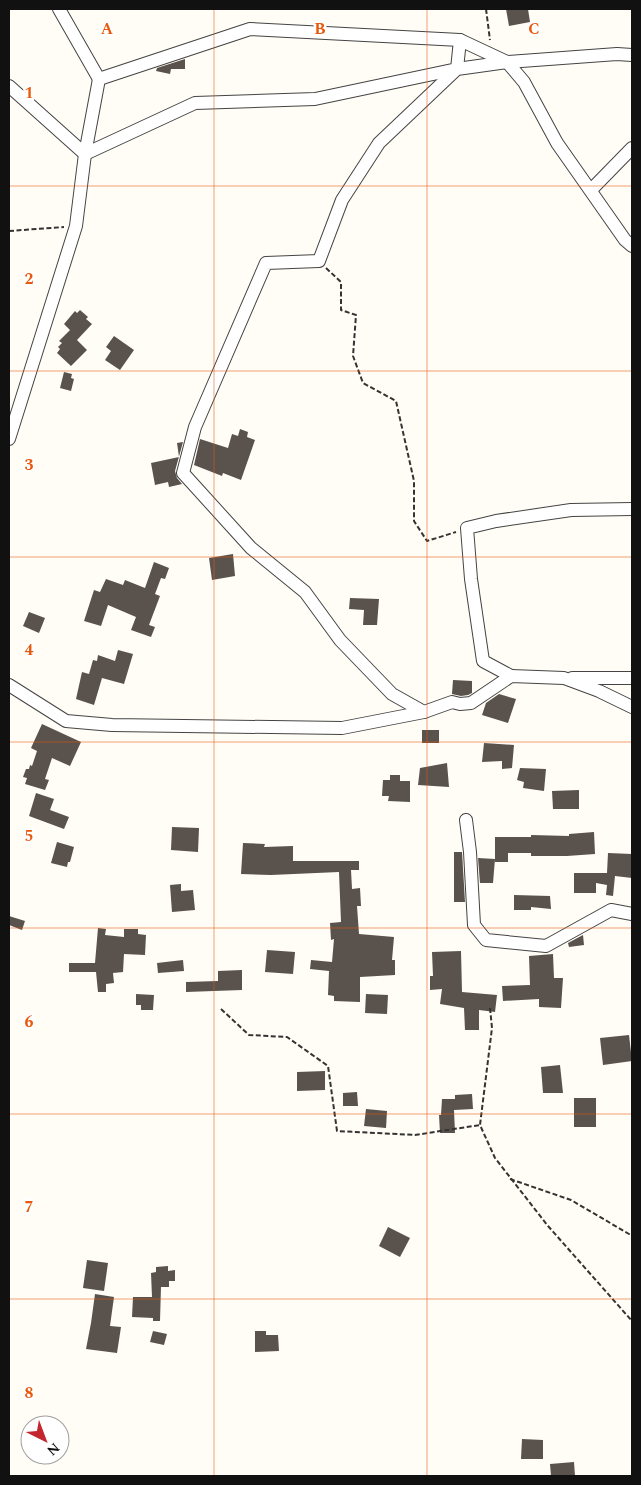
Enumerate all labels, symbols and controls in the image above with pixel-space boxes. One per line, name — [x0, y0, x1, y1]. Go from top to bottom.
text: A — [101, 17, 114, 41]
text: B — [314, 17, 326, 41]
text: C — [528, 17, 540, 41]
text: 1 — [25, 81, 33, 105]
text: 2 — [25, 267, 34, 291]
text: 3 — [25, 453, 34, 477]
text: 4 — [25, 638, 34, 662]
text: 5 — [25, 824, 33, 848]
text: 6 — [25, 1010, 34, 1034]
text: 7 — [25, 1195, 34, 1219]
text: 8 — [25, 1381, 34, 1405]
north arrow — [20, 1415, 70, 1465]
text: N — [42, 1438, 65, 1461]

